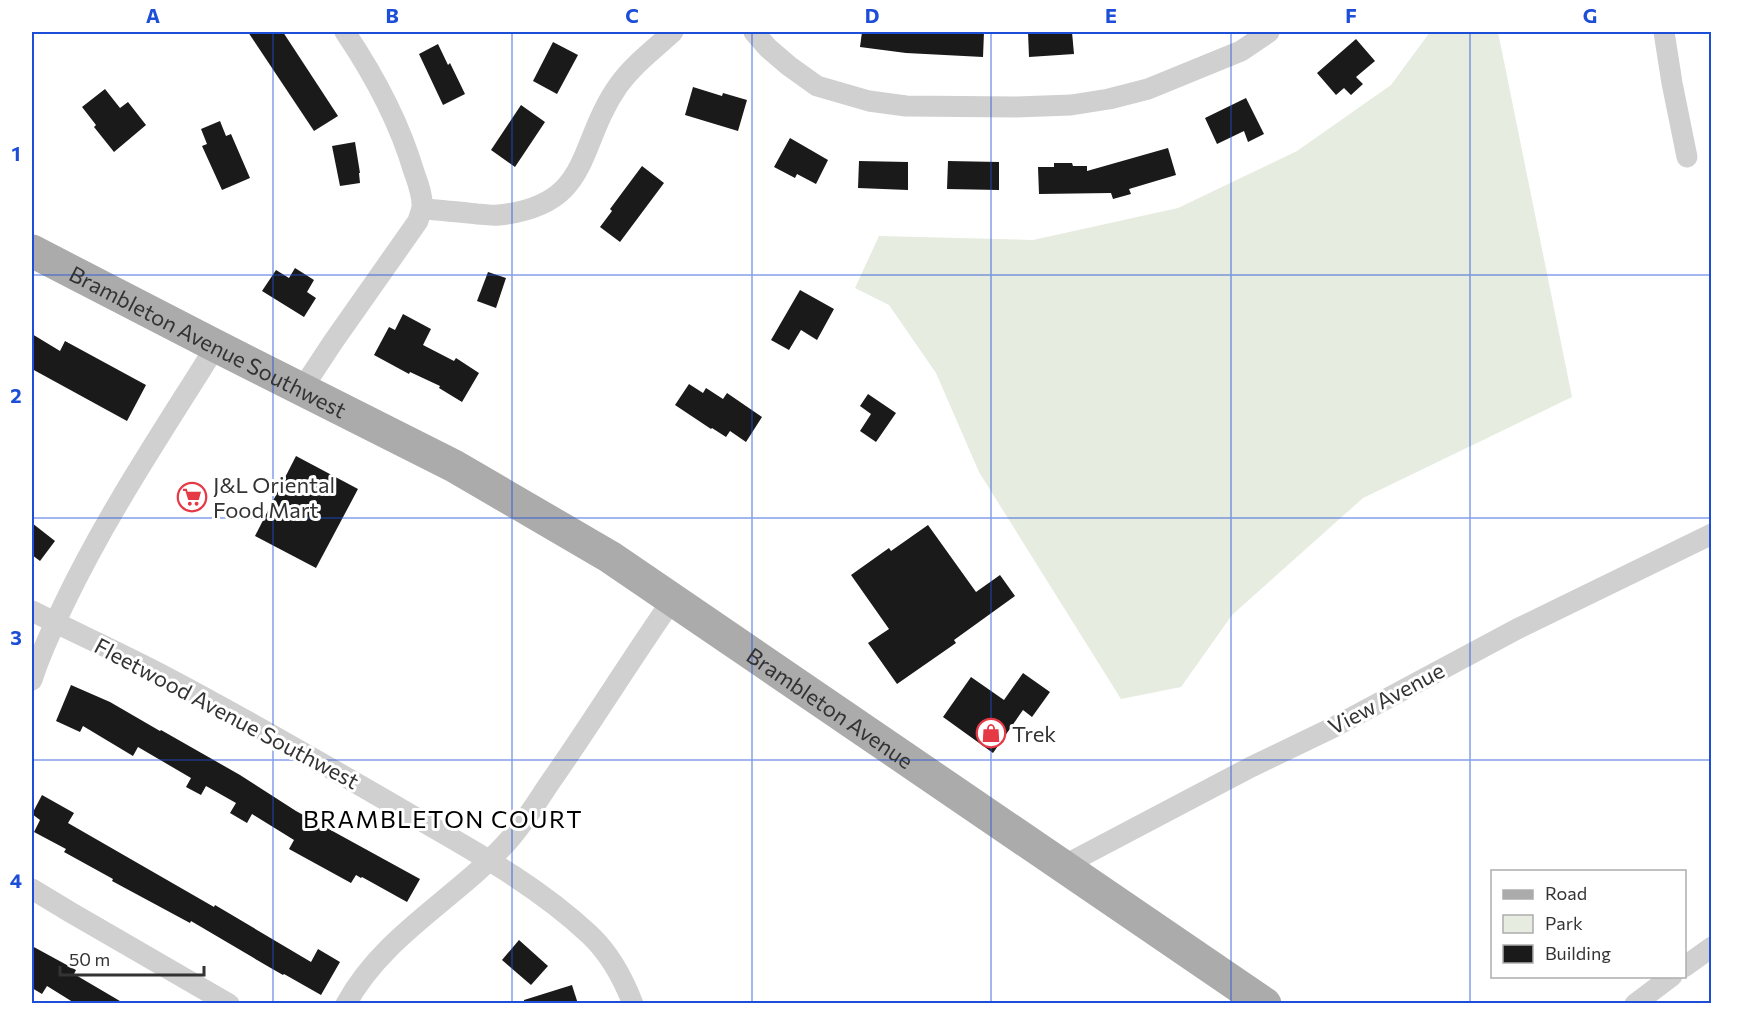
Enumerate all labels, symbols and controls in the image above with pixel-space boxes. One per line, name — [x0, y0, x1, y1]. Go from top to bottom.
text: A — [146, 3, 160, 27]
text: B — [385, 3, 399, 27]
text: C — [625, 3, 639, 27]
text: D — [865, 3, 879, 27]
text: E — [1105, 3, 1117, 27]
text: F — [1345, 3, 1357, 27]
text: G — [1583, 3, 1597, 27]
text: 1 — [11, 141, 21, 165]
street label: Brambleton Avenue Southwest — [65, 259, 351, 423]
text: 2 — [10, 383, 22, 407]
place label: J&L Oriental Food Mart — [213, 471, 335, 523]
supermarket icon: J&L Oriental Food Mart — [176, 481, 208, 513]
text: 3 — [10, 625, 22, 649]
street label: Fleetwood Avenue Southwest — [90, 632, 364, 794]
street label: Brambleton Avenue — [742, 641, 919, 774]
street label: View Avenue — [1323, 656, 1449, 740]
shop icon: Trek — [975, 717, 1007, 749]
place label: Trek — [1012, 720, 1056, 747]
district label: BRAMBLETON COURT — [303, 804, 583, 833]
text: 4 — [10, 868, 22, 892]
legend — [1491, 870, 1686, 978]
text: Road — [1545, 882, 1587, 904]
text: Park — [1545, 912, 1583, 934]
scale bar — [60, 939, 204, 977]
text: Building — [1545, 942, 1611, 964]
text: 50 m — [69, 948, 110, 970]

